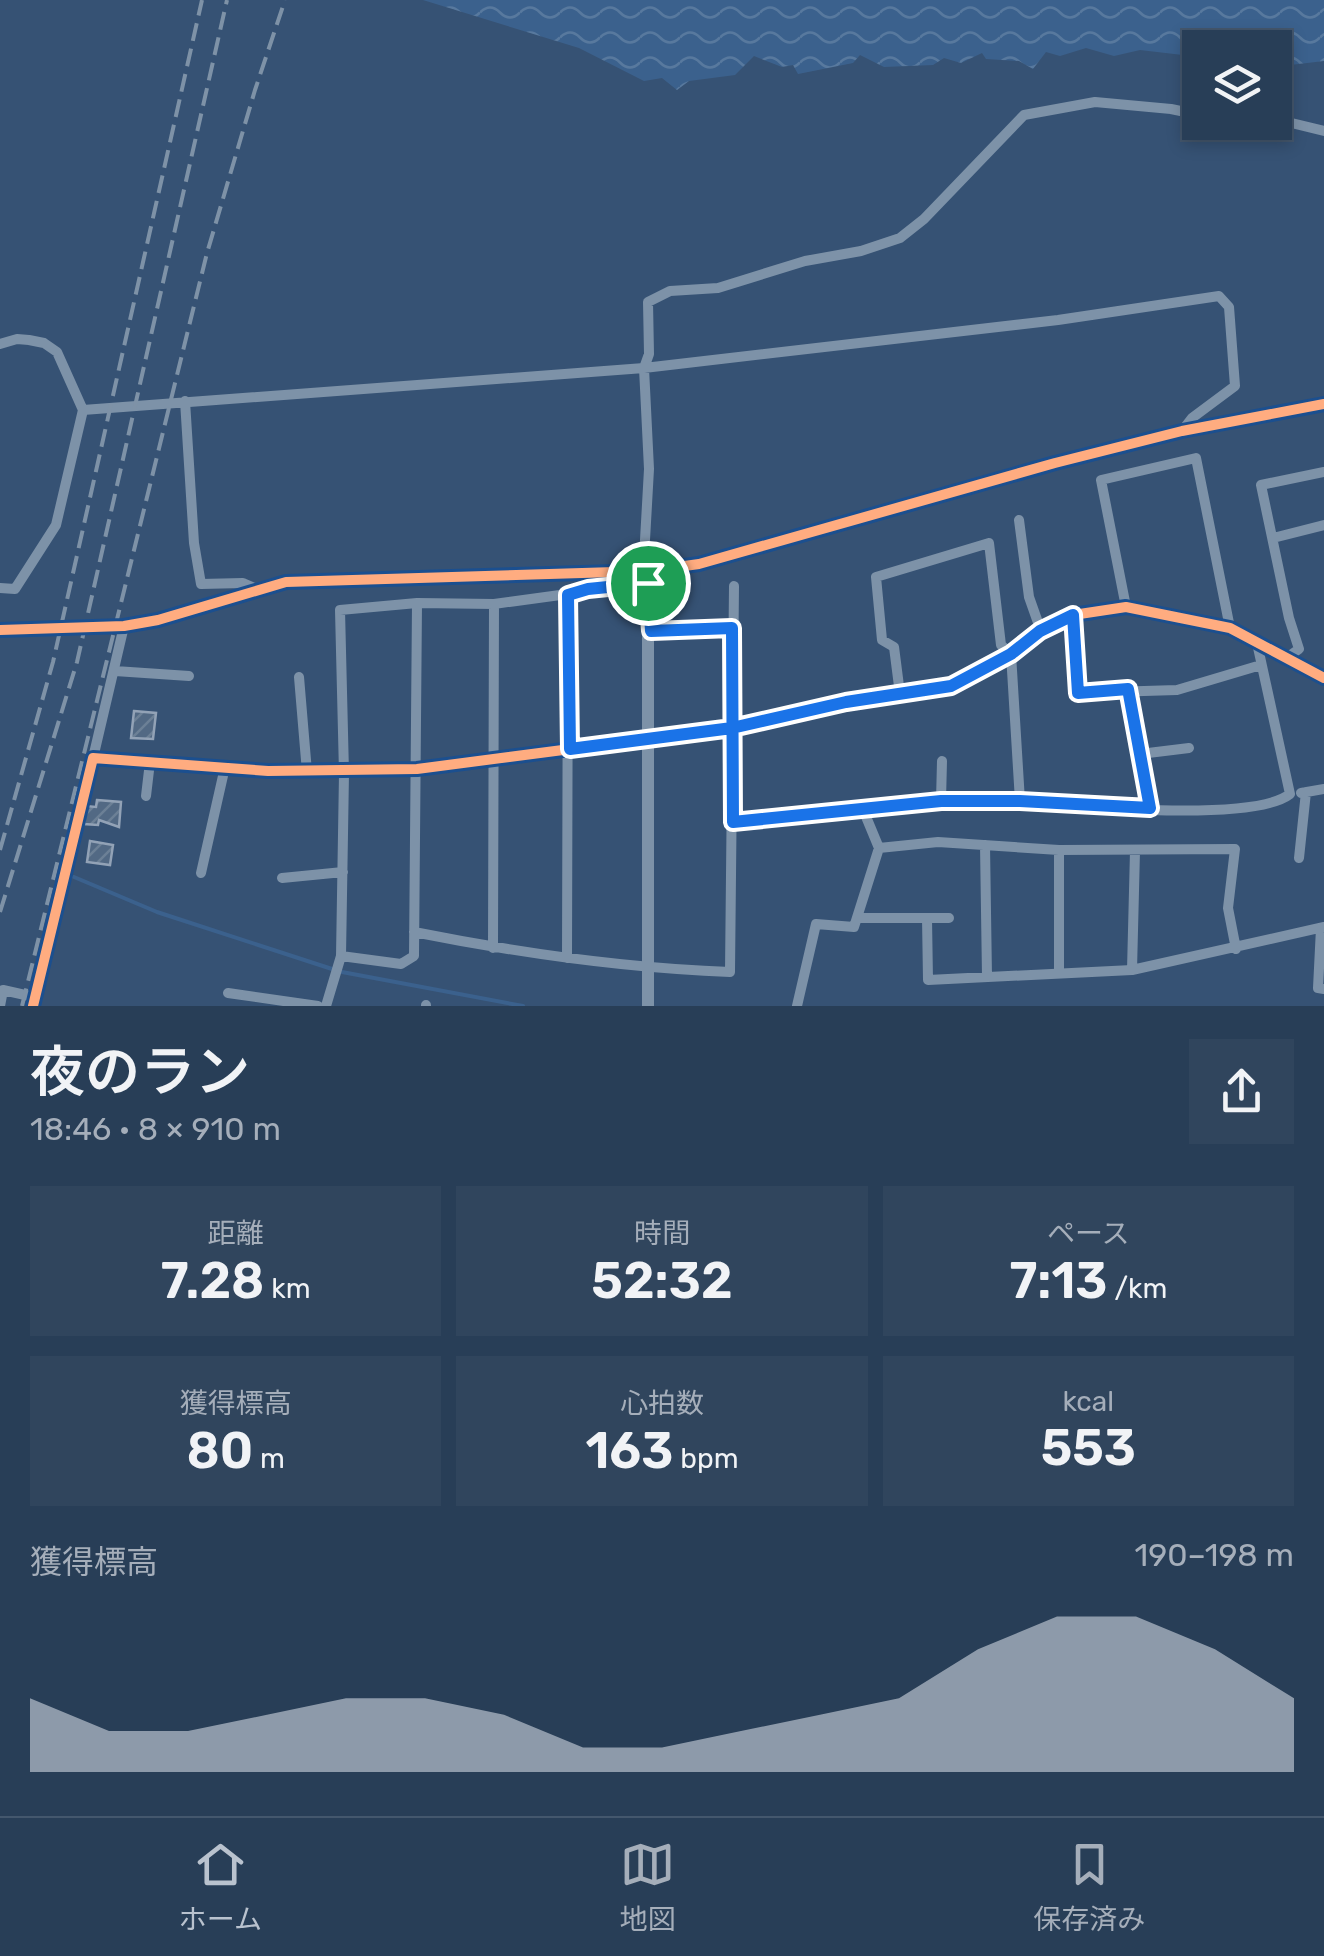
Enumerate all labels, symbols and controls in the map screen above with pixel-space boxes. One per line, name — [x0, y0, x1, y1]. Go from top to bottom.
map controls — [1182, 30, 1292, 140]
button: layers — [1182, 30, 1292, 140]
pin — [606, 541, 691, 626]
icon: arrive — [621, 556, 676, 611]
button: share — [1189, 1039, 1294, 1144]
text: 夜のラン — [30, 1040, 250, 1105]
text: 18:46 · 8 × 910 m — [30, 1110, 281, 1148]
text: 距離 — [208, 1217, 264, 1250]
text: 時間 — [634, 1217, 690, 1250]
text: ペース — [1047, 1217, 1130, 1250]
text: 7.28 — [161, 1251, 264, 1311]
text: 52:32 — [591, 1251, 733, 1311]
text: 7:13 — [1009, 1251, 1108, 1311]
text: km — [264, 1272, 311, 1305]
text: /km — [1108, 1272, 1167, 1305]
text: kcal — [1063, 1385, 1114, 1418]
text: 獲得標高 — [180, 1387, 292, 1420]
text: 心拍数 — [620, 1387, 704, 1420]
text: 553 — [1041, 1418, 1136, 1478]
text: 80 — [186, 1421, 253, 1481]
text: 163 — [585, 1421, 673, 1481]
text: m — [253, 1442, 285, 1475]
text: bpm — [673, 1442, 739, 1475]
text: 190–198 m — [1135, 1536, 1294, 1574]
text: 獲得標高 — [30, 1543, 158, 1581]
tab: ホーム — [179, 1837, 262, 1937]
tab: 地図 — [620, 1837, 676, 1937]
tab: 保存済み — [1033, 1837, 1145, 1937]

